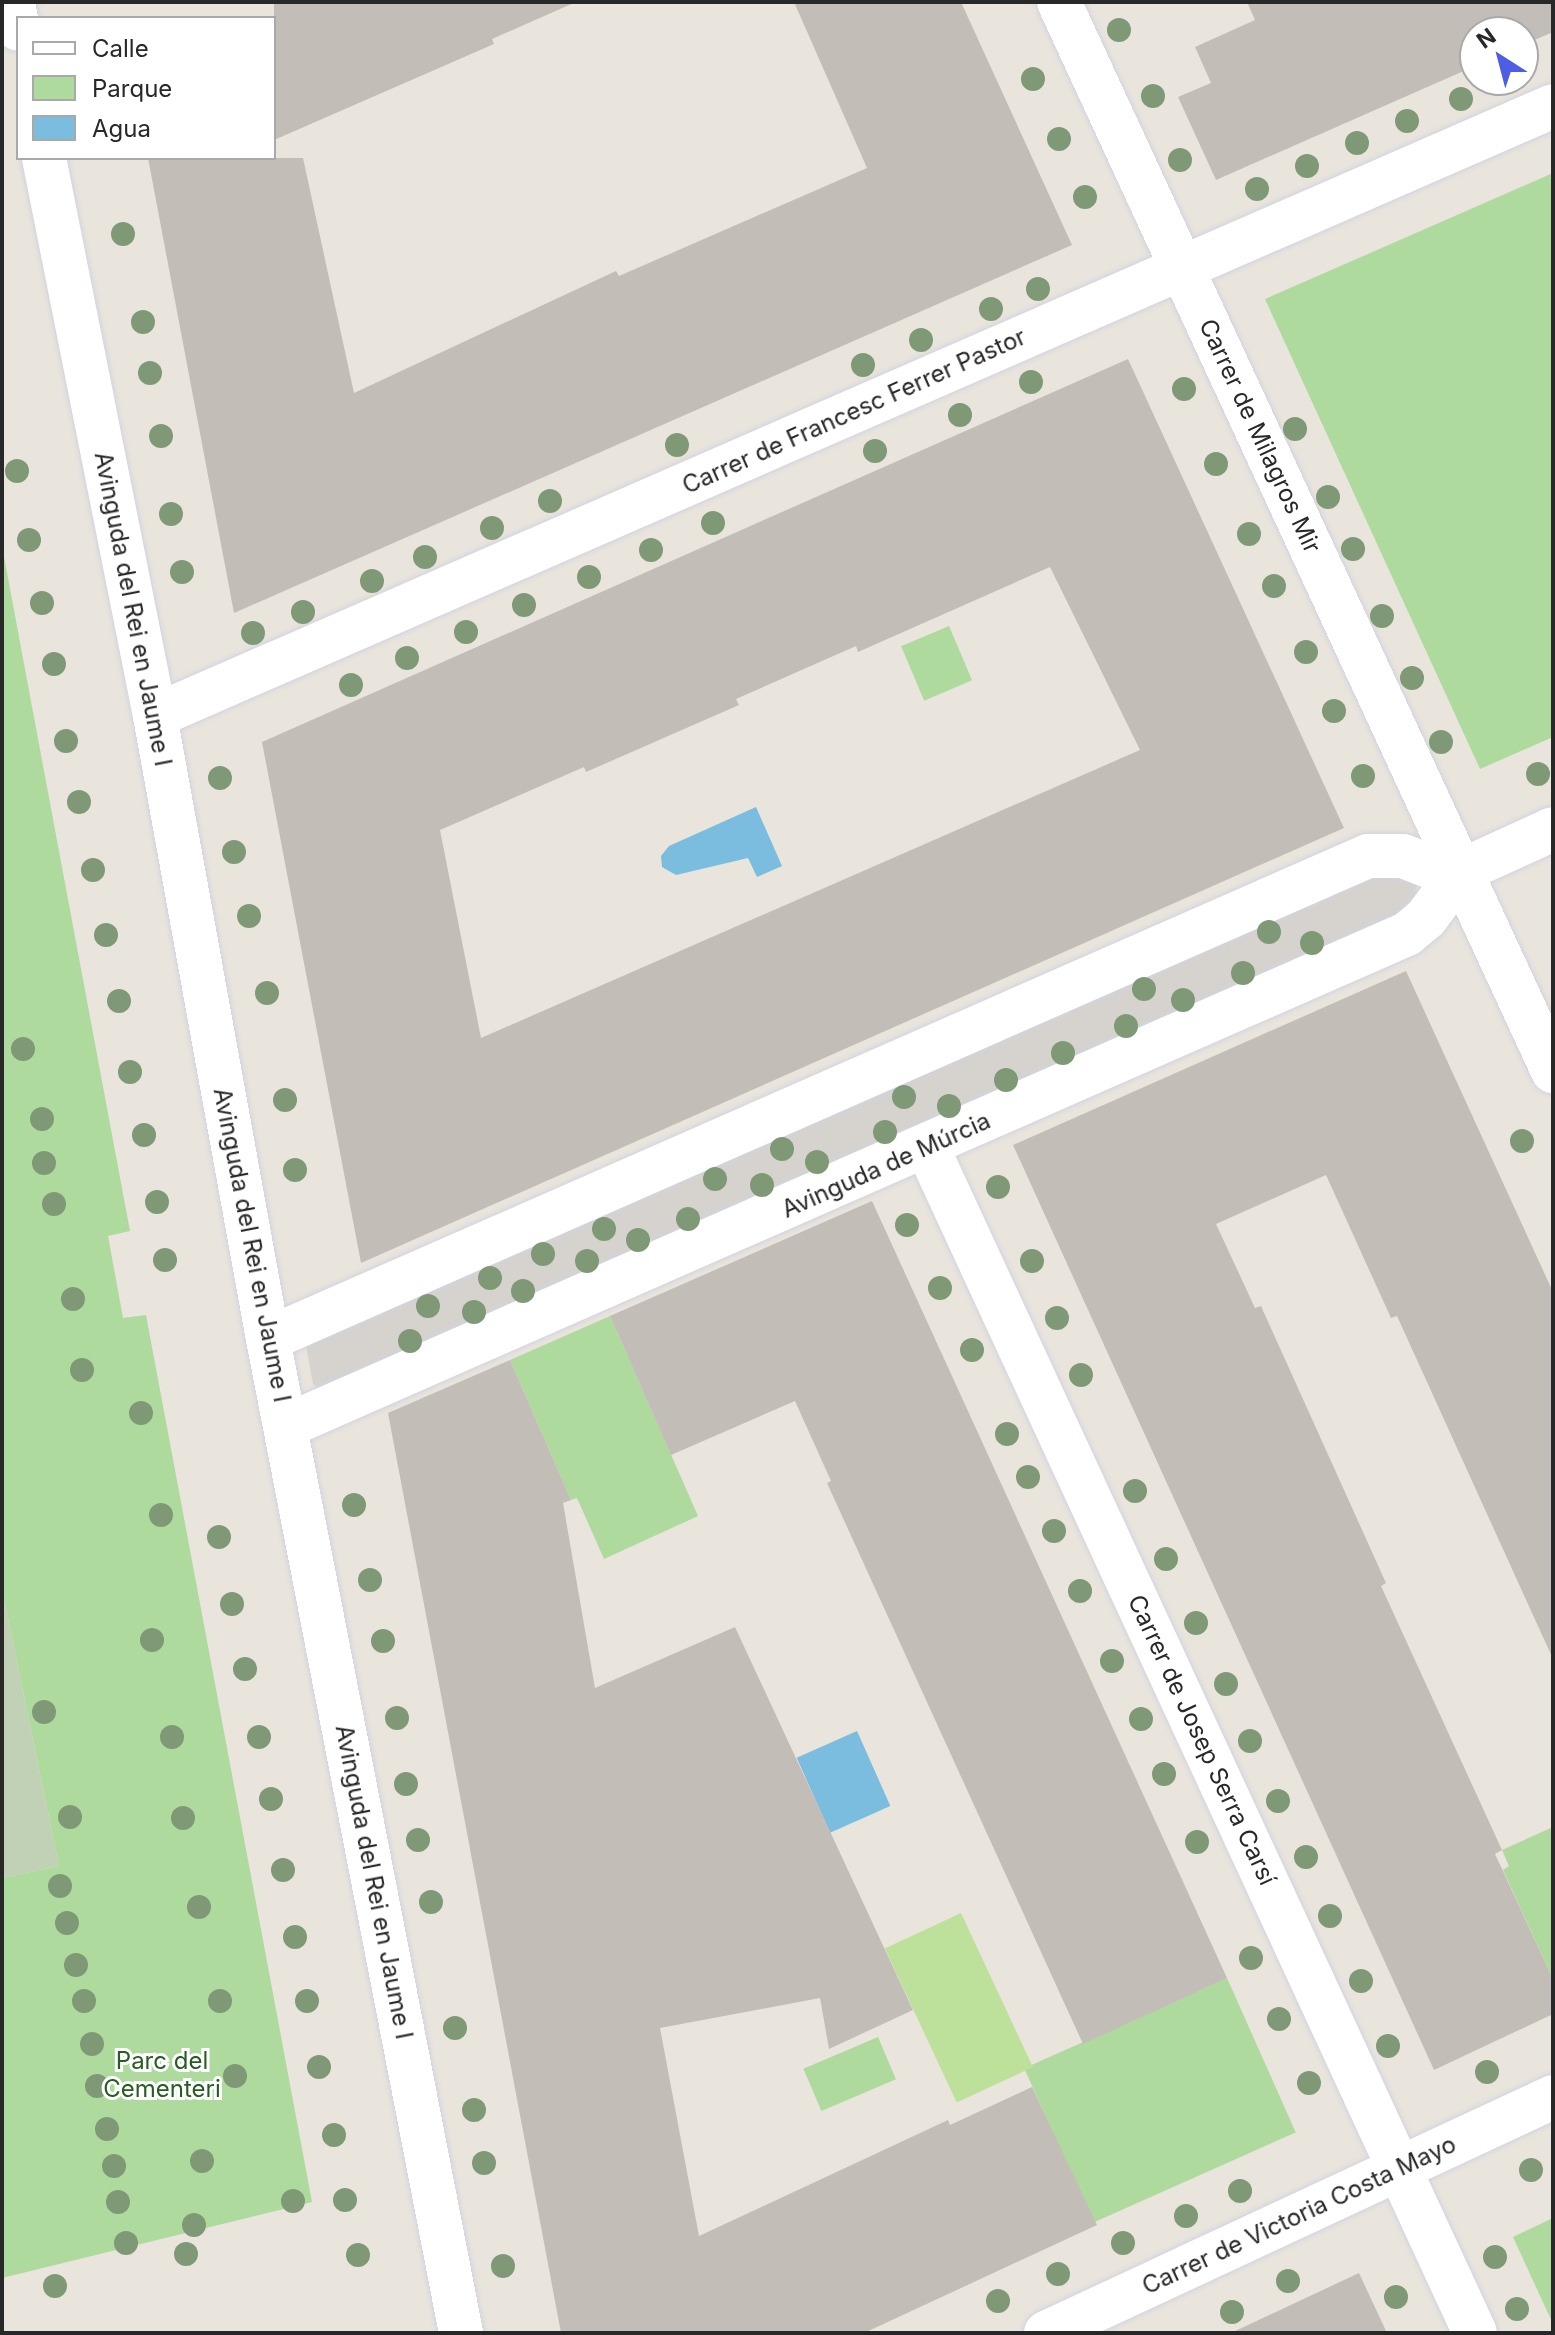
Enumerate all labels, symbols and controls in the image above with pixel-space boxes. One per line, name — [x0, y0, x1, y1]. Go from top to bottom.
legend — [16, 16, 276, 160]
north arrow — [1459, 16, 1539, 96]
text: N — [1472, 23, 1500, 54]
text: Calle — [92, 34, 149, 63]
text: Parque — [92, 74, 172, 103]
text: Agua — [92, 114, 151, 143]
street label: Carrer de Milagros Mir — [1193, 314, 1327, 558]
street label: Carrer de Francesc Ferrer Pastor — [678, 322, 1030, 500]
street label: Avinguda del Rei en Jaume I — [88, 449, 178, 769]
street label: Avinguda del Rei en Jaume I — [207, 1085, 297, 1405]
street label: Avinguda de Múrcia — [777, 1106, 995, 1224]
street label: Carrer de Josep Serra Carsí — [1122, 1590, 1282, 1890]
street label: Avinguda del Rei en Jaume I — [329, 1722, 419, 2042]
park label: Parc del Cementeri — [103, 2047, 221, 2103]
street label: Carrer de Victoria Costa Mayo — [1138, 2130, 1460, 2300]

